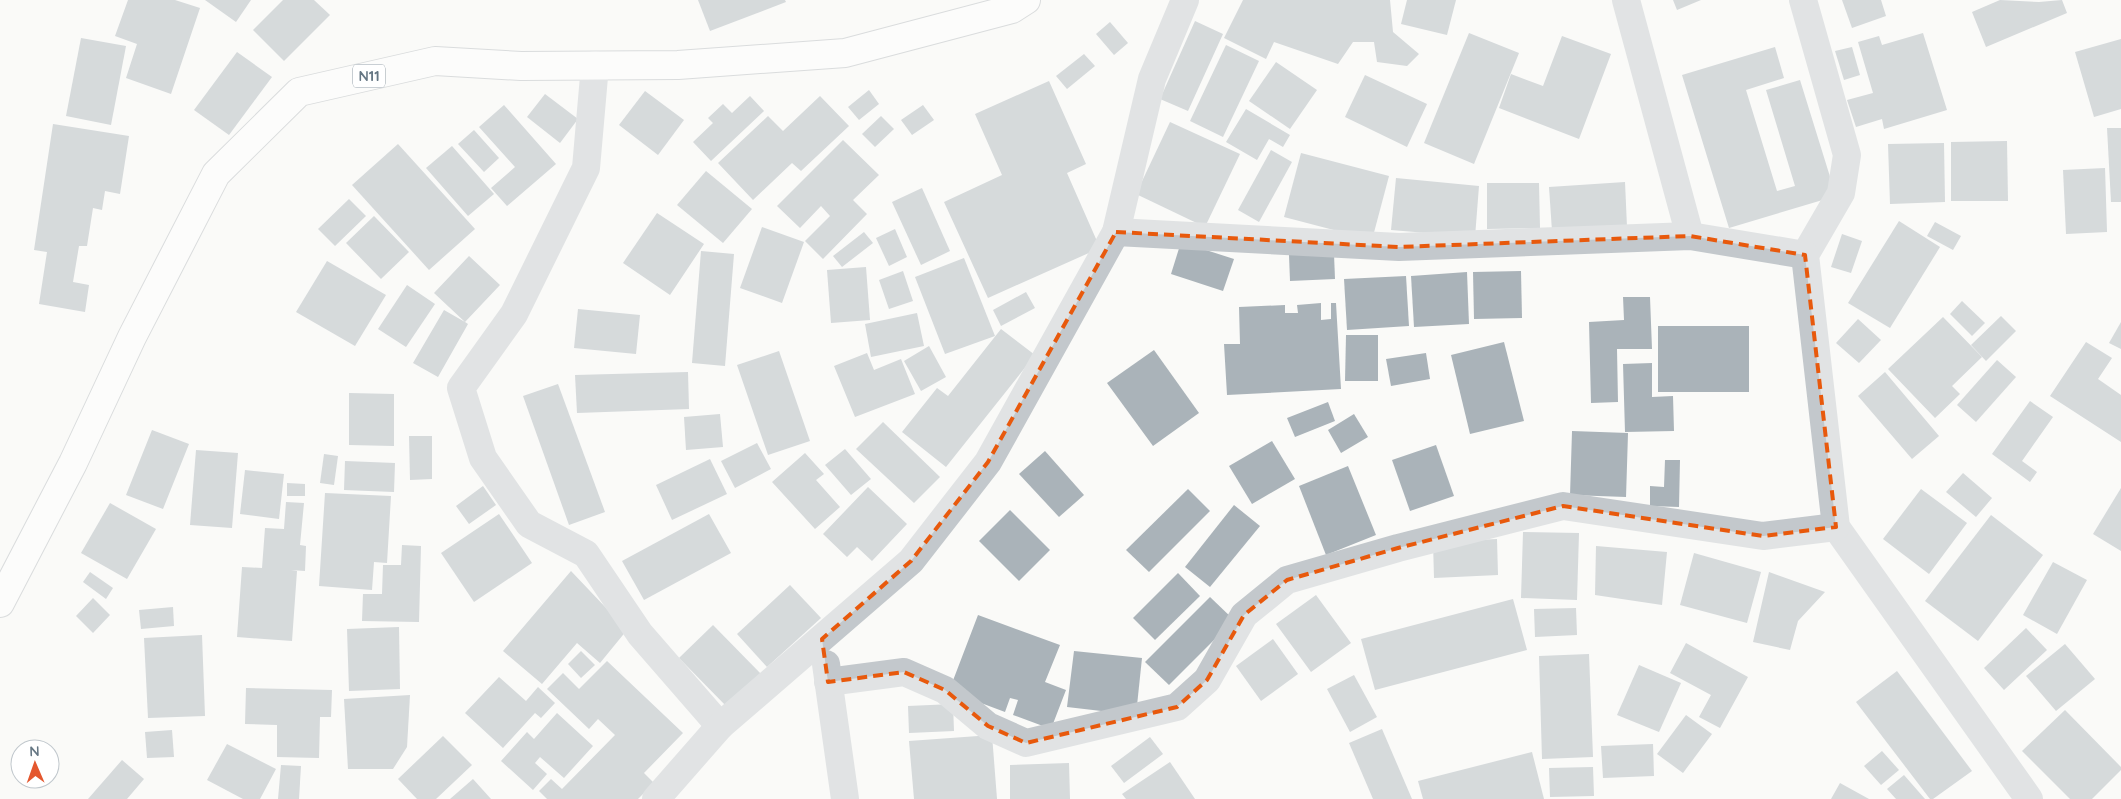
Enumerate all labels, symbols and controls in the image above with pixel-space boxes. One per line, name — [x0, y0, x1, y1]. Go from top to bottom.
road number: N11 — [353, 64, 385, 88]
north arrow — [10, 739, 60, 789]
text: N — [29, 742, 40, 760]

